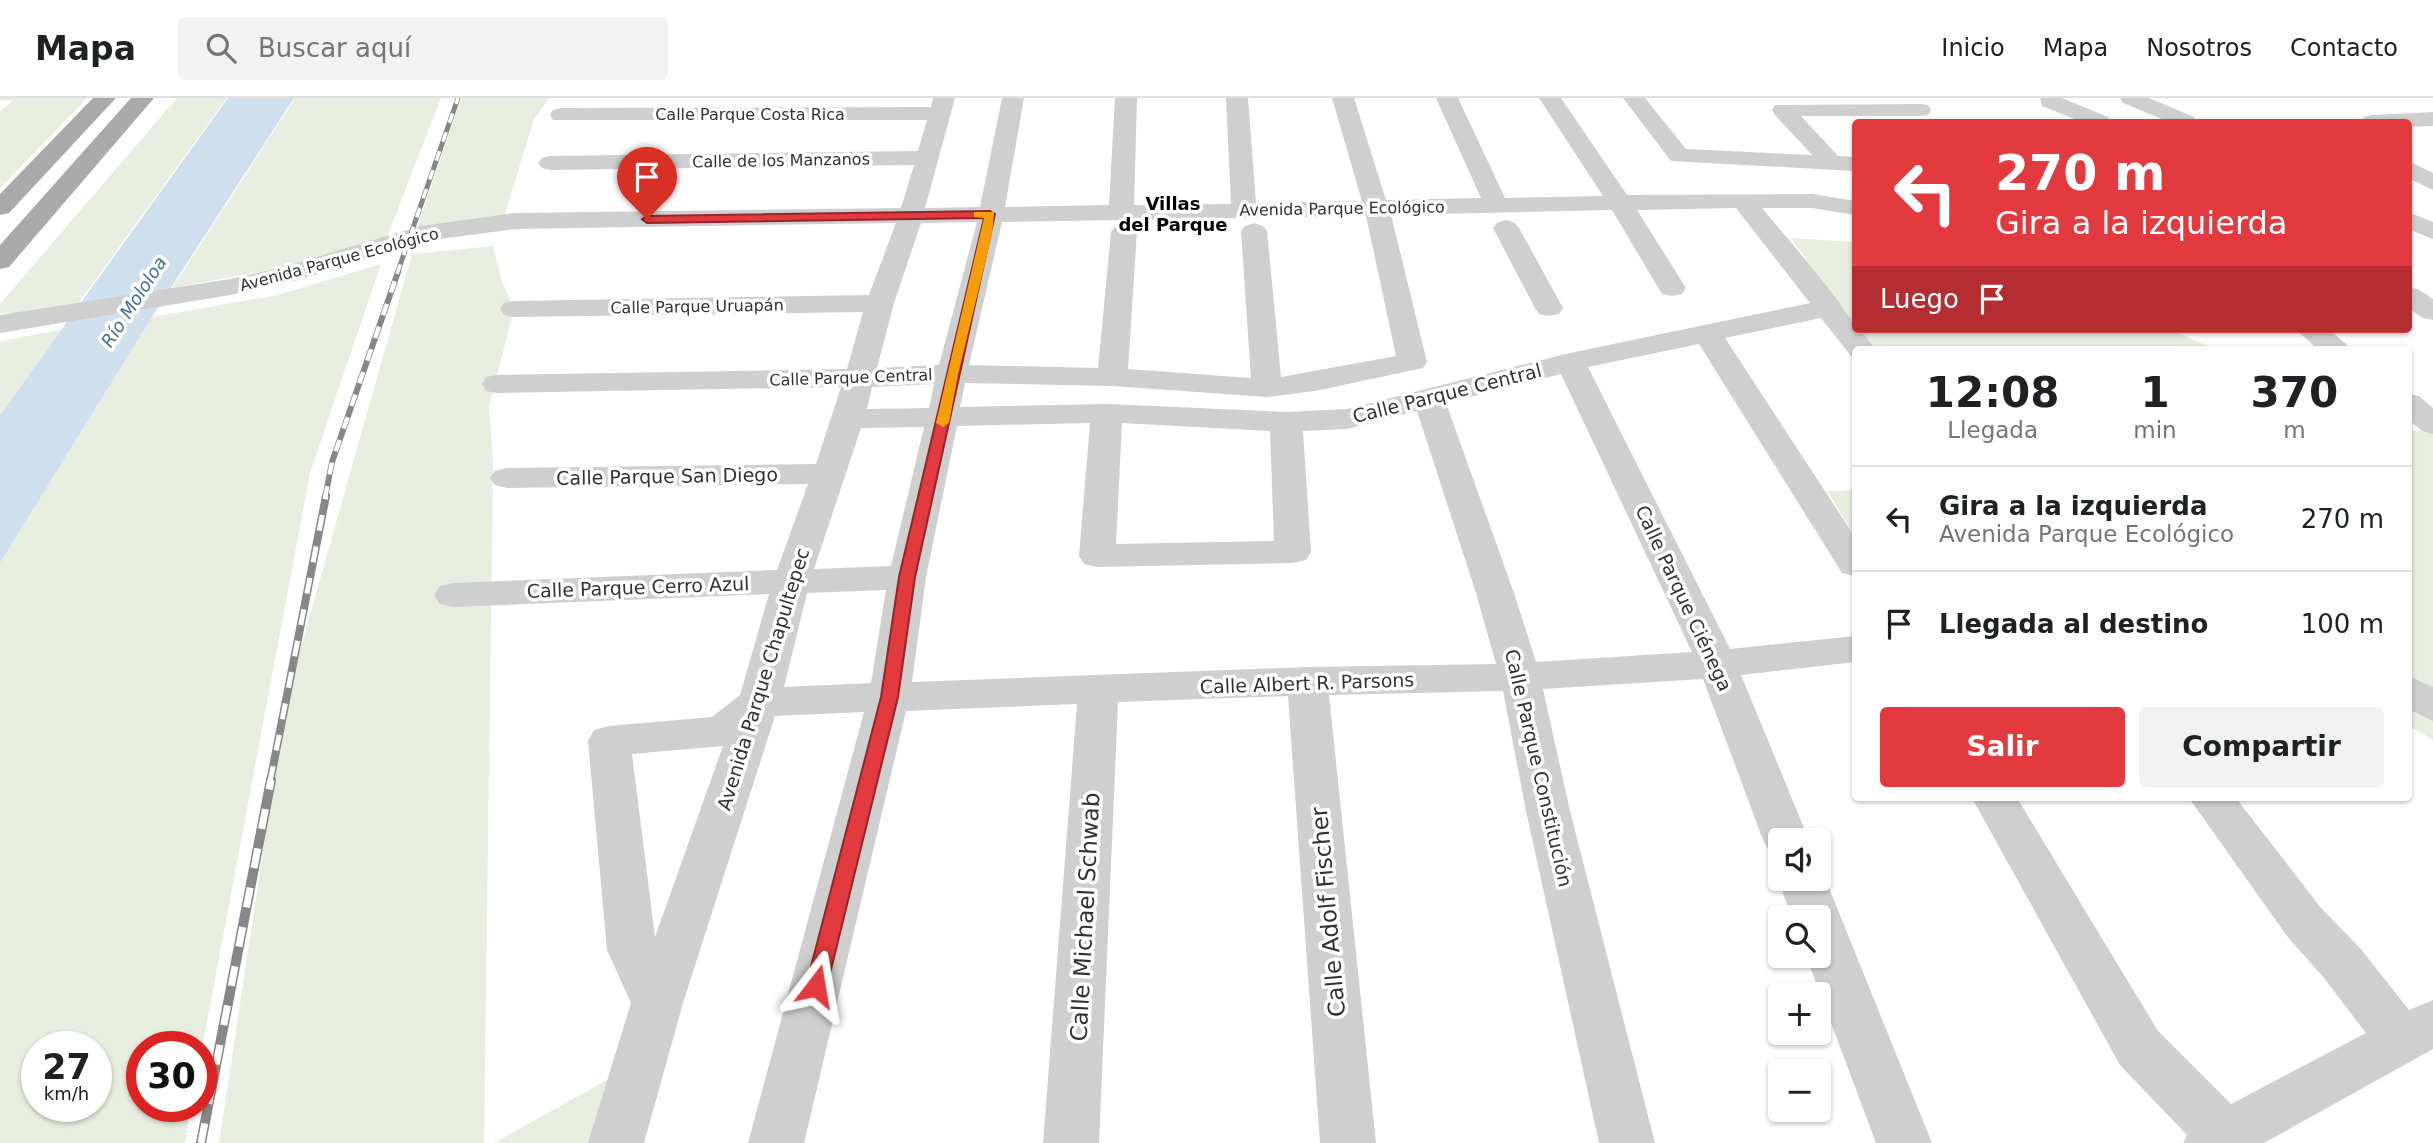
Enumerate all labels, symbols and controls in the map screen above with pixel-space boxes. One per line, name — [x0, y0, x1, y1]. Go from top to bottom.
search box — [178, 17, 668, 80]
text: Mapa — [35, 29, 136, 68]
icon: search — [202, 29, 240, 67]
text: Buscar aquí — [258, 33, 411, 63]
text: Inicio — [1941, 34, 2005, 62]
text: Mapa — [2043, 34, 2108, 62]
text: Nosotros — [2146, 34, 2252, 62]
text: Contacto — [2290, 34, 2398, 62]
street label: Calle Parque Costa Rica — [655, 105, 845, 124]
text: 270 m — [1995, 145, 2165, 202]
pin — [617, 147, 677, 219]
icon: left — [1880, 147, 1971, 238]
street label: Calle de los Manzanos — [692, 149, 870, 172]
icon: arrive — [628, 158, 666, 196]
district label: Villas del Parque — [1118, 193, 1228, 235]
street label: Avenida Parque Ecológico — [1239, 197, 1445, 220]
text: Gira a la izquierda — [1995, 204, 2287, 242]
street label: Avenida Parque Ecológico — [238, 224, 441, 295]
water label: Río Mololoa — [96, 252, 171, 351]
icon: arrive — [1973, 280, 2011, 318]
text: Luego — [1880, 284, 1959, 314]
street label: Calle Parque Uruapán — [610, 295, 784, 318]
street label: Calle Parque Central — [1350, 359, 1544, 427]
street label: Calle Parque Central — [769, 365, 933, 390]
text: 12:08 — [1926, 368, 2060, 417]
text: 1 — [2140, 368, 2170, 417]
text: 370 — [2251, 368, 2338, 417]
text: Llegada — [1947, 417, 2038, 443]
text: min — [2133, 417, 2177, 443]
text: m — [2283, 417, 2306, 443]
street label: Calle Parque San Diego — [556, 463, 778, 489]
text: Gira a la izquierda — [1939, 491, 2207, 521]
icon: left — [1880, 500, 1918, 538]
street label: Calle Parque Ciénega — [1631, 502, 1737, 694]
text: 270 m — [2301, 504, 2384, 534]
text: Avenida Parque Ecológico — [1939, 521, 2234, 547]
street label: Avenida Parque Chapultepec — [713, 545, 813, 813]
street label: Calle Parque Cerro Azul — [526, 572, 750, 602]
icon: arrive — [1880, 605, 1918, 643]
text: Llegada al destino — [1939, 609, 2208, 639]
text: 100 m — [2301, 609, 2384, 639]
street label: Calle Parque Constitución — [1501, 647, 1577, 889]
street label: Calle Albert R. Parsons — [1199, 668, 1415, 698]
button: Salir — [1880, 707, 2125, 787]
button: Compartir — [2139, 707, 2384, 787]
street label: Calle Michael Schwab — [1065, 792, 1105, 1042]
street label: Calle Adolf Fischer — [1306, 805, 1350, 1018]
map controls — [1768, 828, 1831, 1122]
button: sound — [1768, 828, 1831, 891]
button: search — [1768, 905, 1831, 968]
position arrow — [779, 949, 853, 1023]
button: + — [1768, 982, 1831, 1045]
speed limit sign: 30 — [126, 1031, 217, 1122]
text: 27 — [42, 1047, 91, 1087]
button: − — [1768, 1059, 1831, 1122]
text: km/h — [44, 1083, 89, 1104]

